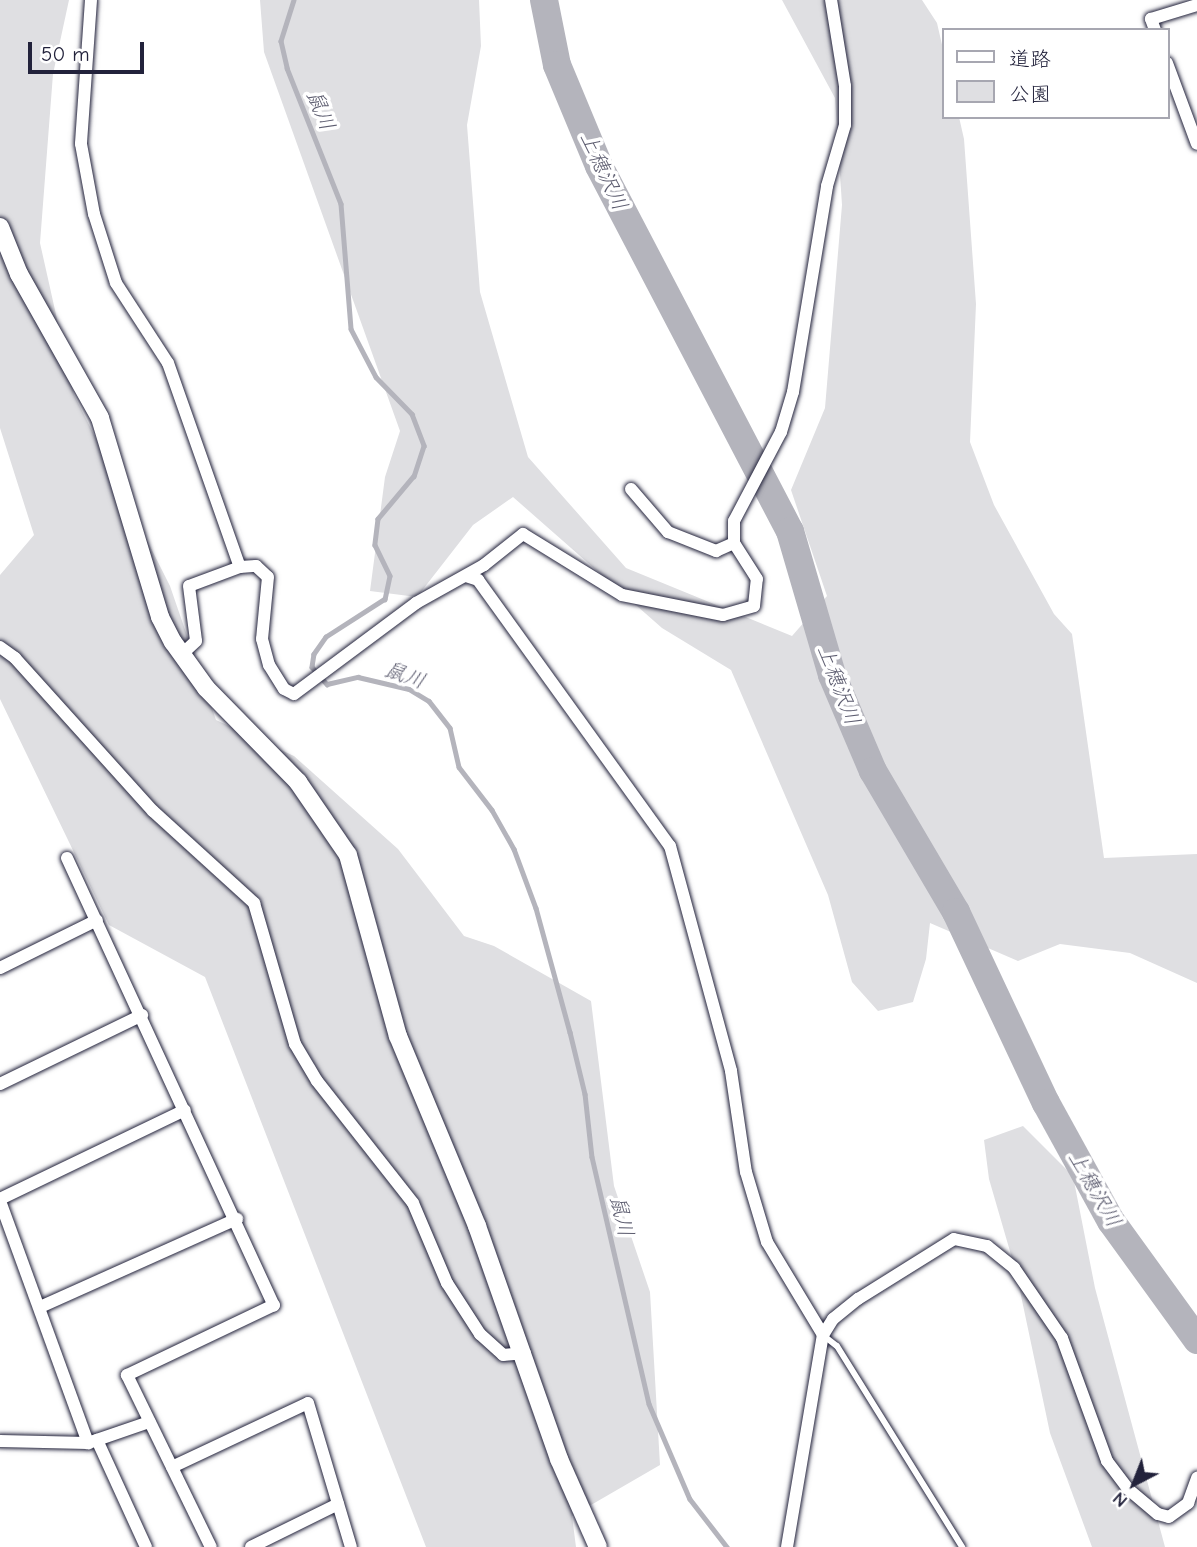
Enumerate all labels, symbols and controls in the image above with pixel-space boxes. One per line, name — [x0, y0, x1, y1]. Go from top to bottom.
scale bar — [32, 28, 147, 72]
legend — [942, 28, 1169, 119]
text: 50 m — [41, 42, 90, 66]
text: 道路 — [1009, 47, 1051, 71]
text: 公園 — [1009, 82, 1051, 106]
water label: 鼠川 — [301, 86, 341, 134]
water label: 上穂沢川 — [575, 128, 633, 214]
water label: 上穂沢川 — [812, 641, 866, 729]
water label: 鼠川 — [381, 656, 429, 694]
water label: 上穂沢川 — [1063, 1146, 1127, 1232]
water label: 鼠川 — [605, 1193, 639, 1239]
north arrow — [1099, 1449, 1169, 1519]
text: N — [1108, 1487, 1132, 1512]

